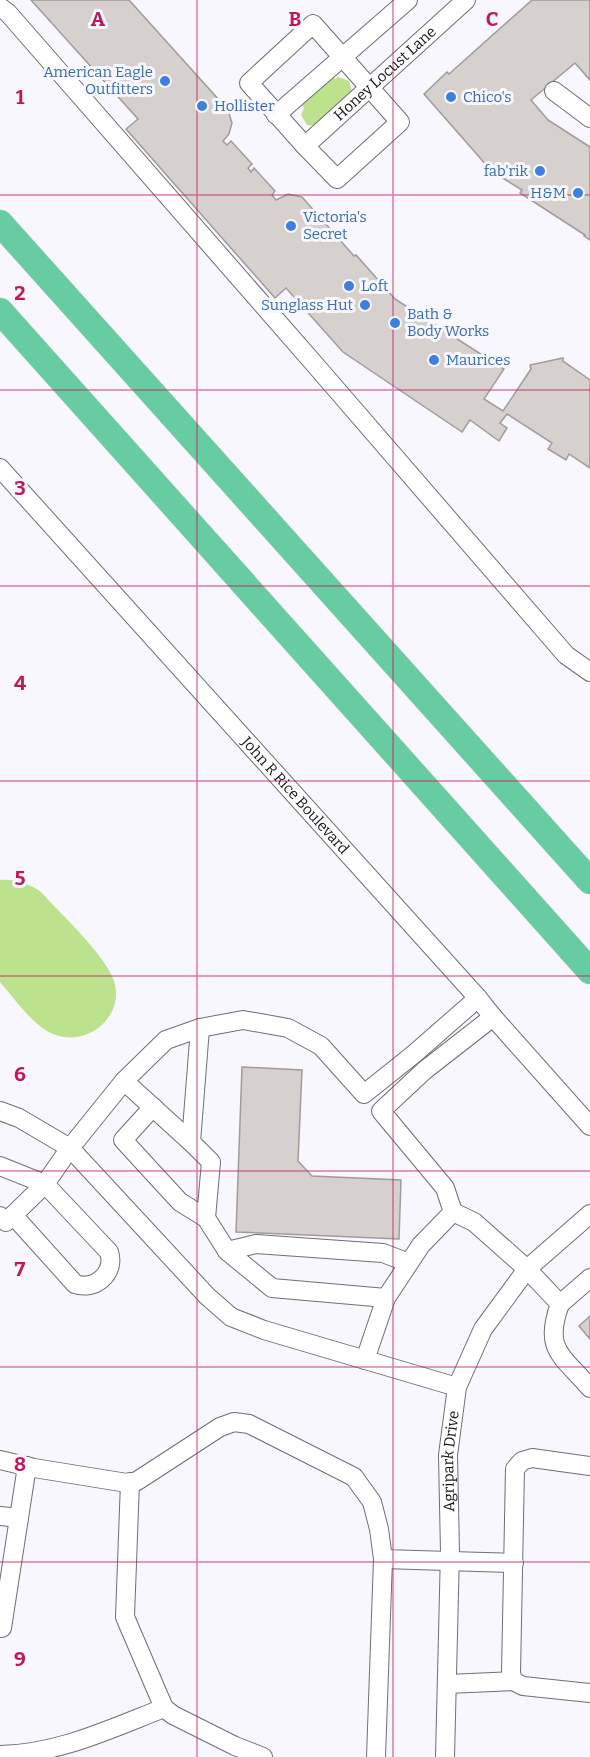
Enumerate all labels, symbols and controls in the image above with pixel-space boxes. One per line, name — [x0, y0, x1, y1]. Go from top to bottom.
text: A — [91, 7, 106, 31]
text: B — [289, 7, 302, 31]
text: C — [486, 7, 498, 31]
street label: Honey Locust Lane — [330, 22, 440, 124]
place label: American Eagle Outfitters — [43, 63, 153, 98]
marker: American Eagle Outfitters — [158, 74, 172, 88]
text: 1 — [16, 85, 25, 109]
place label: Chico's — [463, 88, 511, 106]
marker: Chico's — [444, 90, 458, 104]
place label: Hollister — [214, 97, 275, 115]
marker: Hollister — [195, 99, 209, 113]
place label: fab'rik — [484, 162, 528, 180]
marker: fab'rik — [533, 164, 547, 178]
place label: H&M — [530, 184, 566, 202]
marker: H&M — [571, 186, 585, 200]
place label: Victoria's Secret — [303, 208, 367, 243]
marker: Victoria's Secret — [284, 219, 298, 233]
place label: Loft — [361, 277, 389, 295]
marker: Loft — [342, 279, 356, 293]
text: 2 — [14, 281, 26, 305]
place label: Sunglass Hut — [261, 296, 354, 314]
marker: Sunglass Hut — [358, 298, 372, 312]
place label: Bath & Body Works — [407, 305, 489, 340]
marker: Bath & Body Works — [388, 316, 402, 330]
place label: Maurices — [446, 351, 510, 369]
marker: Maurices — [427, 353, 441, 367]
text: 3 — [14, 476, 26, 500]
text: 4 — [14, 671, 26, 695]
street label: John R Rice Boulevard — [237, 732, 353, 858]
text: 5 — [15, 866, 26, 890]
text: 6 — [14, 1062, 26, 1086]
text: 7 — [15, 1257, 26, 1281]
street label: Agripark Drive — [439, 1410, 463, 1512]
text: 8 — [14, 1452, 26, 1476]
text: 9 — [14, 1647, 26, 1671]

